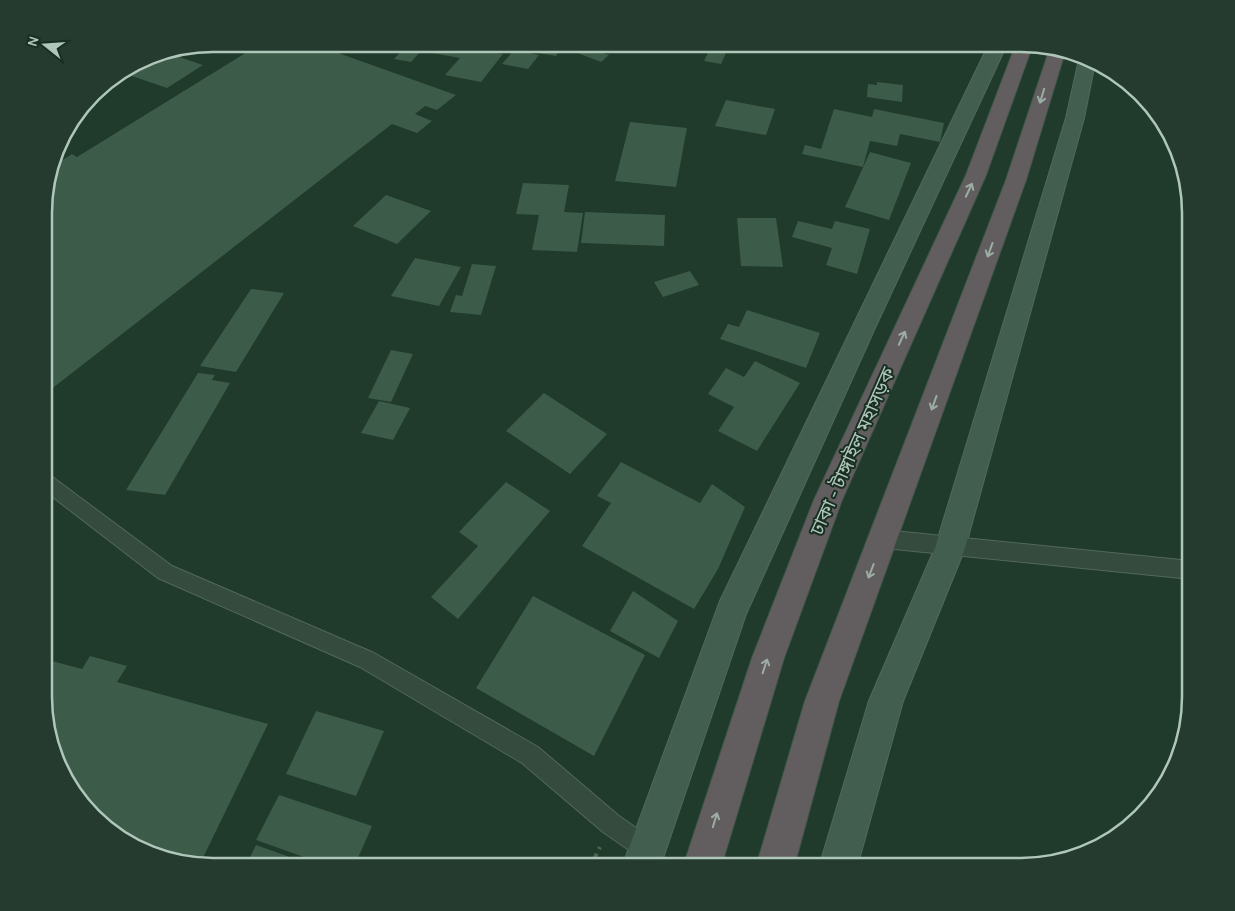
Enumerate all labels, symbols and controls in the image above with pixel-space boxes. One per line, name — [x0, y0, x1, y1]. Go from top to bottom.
north arrow — [20, 20, 70, 70]
text: N — [23, 34, 43, 49]
one-way arrow — [1037, 88, 1047, 104]
one-way arrow — [965, 183, 975, 198]
one-way arrow — [985, 242, 994, 257]
one-way arrow — [897, 331, 907, 346]
street label: ঢাকা - টাঙ্গাইল মহাসড়ক — [805, 363, 900, 540]
one-way arrow — [929, 394, 938, 410]
one-way arrow — [866, 564, 875, 579]
one-way arrow — [761, 658, 771, 674]
one-way arrow — [711, 813, 721, 829]

